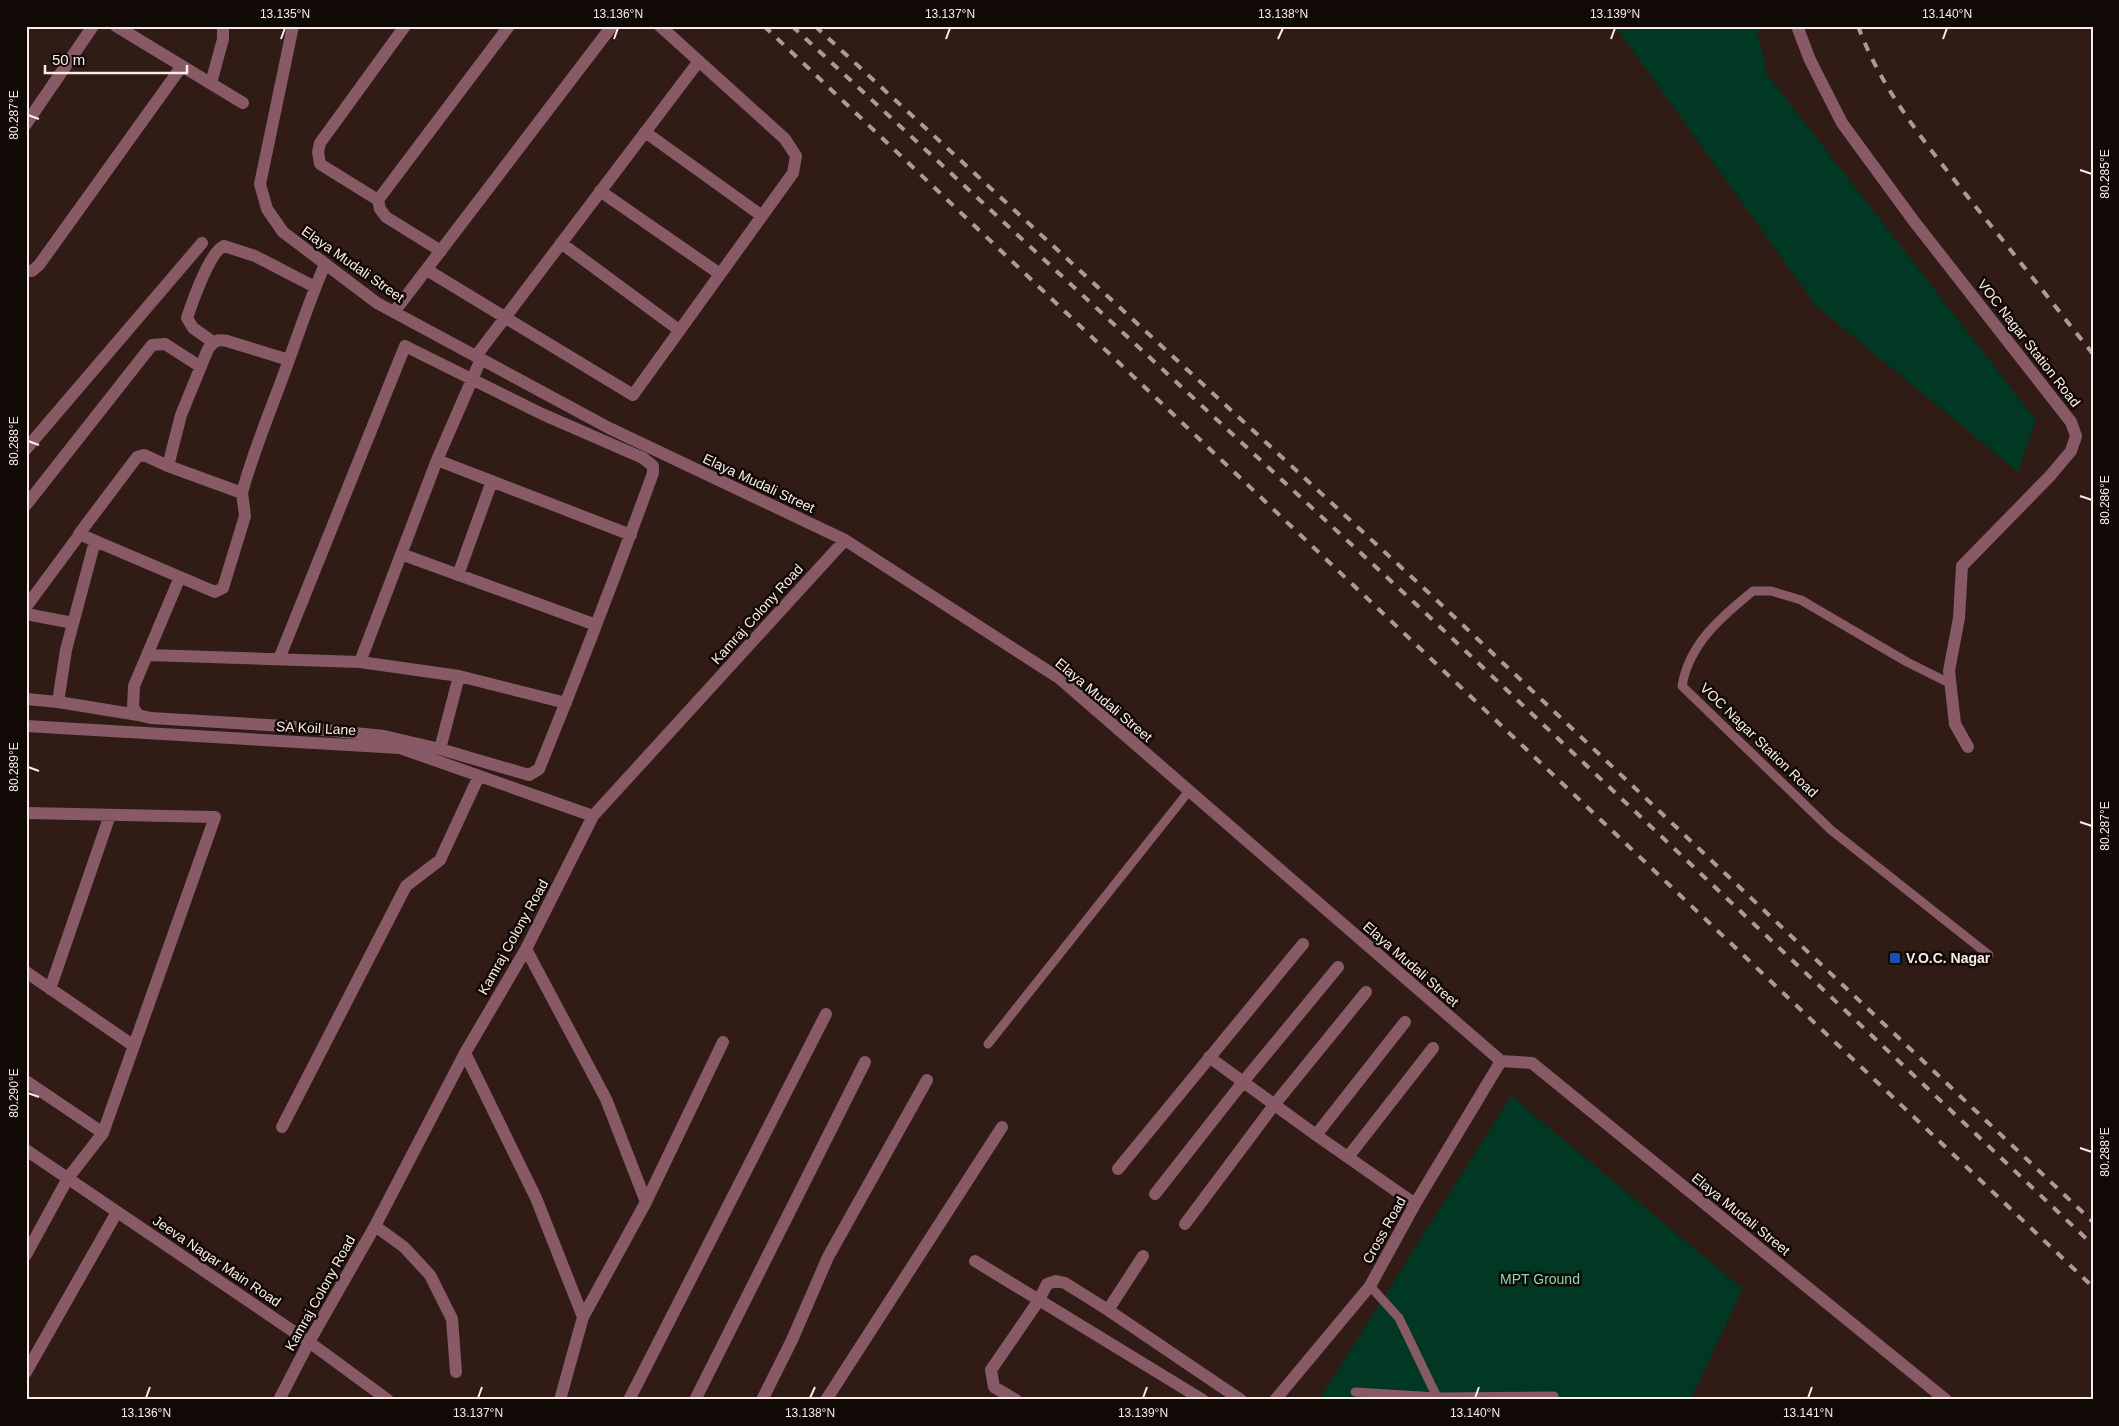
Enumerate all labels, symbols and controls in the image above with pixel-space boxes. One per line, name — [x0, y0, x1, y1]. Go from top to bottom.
text: 13.135°N — [260, 7, 310, 21]
text: 13.136°N — [593, 7, 643, 21]
text: 13.137°N — [925, 7, 975, 21]
text: 13.138°N — [1258, 7, 1308, 21]
text: 13.139°N — [1590, 7, 1640, 21]
text: 13.140°N — [1922, 7, 1972, 21]
scale bar — [45, 42, 188, 74]
text: 50 m — [52, 51, 85, 68]
text: 80.287°E — [7, 90, 21, 140]
text: 80.285°E — [2098, 149, 2112, 199]
street label: Elaya Mudali Street — [299, 223, 407, 305]
street label: VOC Nagar Station Road — [1974, 276, 2084, 410]
text: 80.288°E — [7, 416, 21, 466]
street label: Elaya Mudali Street — [701, 450, 817, 516]
text: 80.286°E — [2098, 475, 2112, 525]
street label: Kamraj Colony Road — [708, 561, 806, 667]
street label: Elaya Mudali Street — [1052, 655, 1156, 745]
street label: VOC Nagar Station Road — [1697, 680, 1821, 800]
street label: SA Koil Lane — [276, 718, 357, 738]
text: 80.289°E — [7, 742, 21, 792]
text: 80.287°E — [2098, 801, 2112, 851]
street label: Kamraj Colony Road — [475, 877, 551, 997]
street label: Elaya Mudali Street — [1360, 918, 1462, 1010]
place label: V.O.C. Nagar — [1906, 950, 1991, 966]
marker: V.O.C. Nagar — [1888, 951, 1902, 965]
text: 80.290°E — [7, 1068, 21, 1118]
text: 80.288°E — [2098, 1127, 2112, 1177]
street label: Elaya Mudali Street — [1689, 1170, 1793, 1258]
street label: Cross Road — [1359, 1194, 1409, 1266]
street label: Jeeva Nagar Main Road — [150, 1212, 284, 1310]
street label: Kamraj Colony Road — [282, 1233, 358, 1353]
park label: MPT Ground — [1500, 1271, 1580, 1287]
text: 13.136°N — [121, 1406, 171, 1420]
text: 13.137°N — [453, 1406, 503, 1420]
text: 13.138°N — [785, 1406, 835, 1420]
text: 13.139°N — [1118, 1406, 1168, 1420]
text: 13.140°N — [1450, 1406, 1500, 1420]
text: 13.141°N — [1783, 1406, 1833, 1420]

